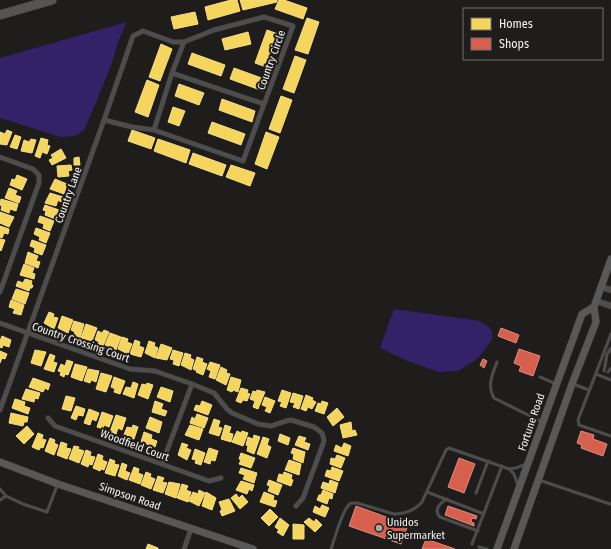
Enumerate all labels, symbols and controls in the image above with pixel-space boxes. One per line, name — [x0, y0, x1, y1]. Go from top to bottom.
legend — [463, 8, 603, 60]
text: Homes — [499, 17, 533, 31]
street label: Country Circle — [255, 29, 288, 92]
text: Shops — [499, 37, 529, 51]
street label: Country Lane — [52, 165, 85, 225]
street label: Country Crossing Court — [30, 320, 132, 365]
street label: Fortune Road — [516, 392, 547, 453]
street label: Woodfield Court — [99, 427, 171, 464]
street label: Simpson Road — [97, 480, 162, 513]
place label: Unidos Supermarket — [387, 516, 445, 542]
marker: Unidos Supermarket — [374, 523, 384, 533]

